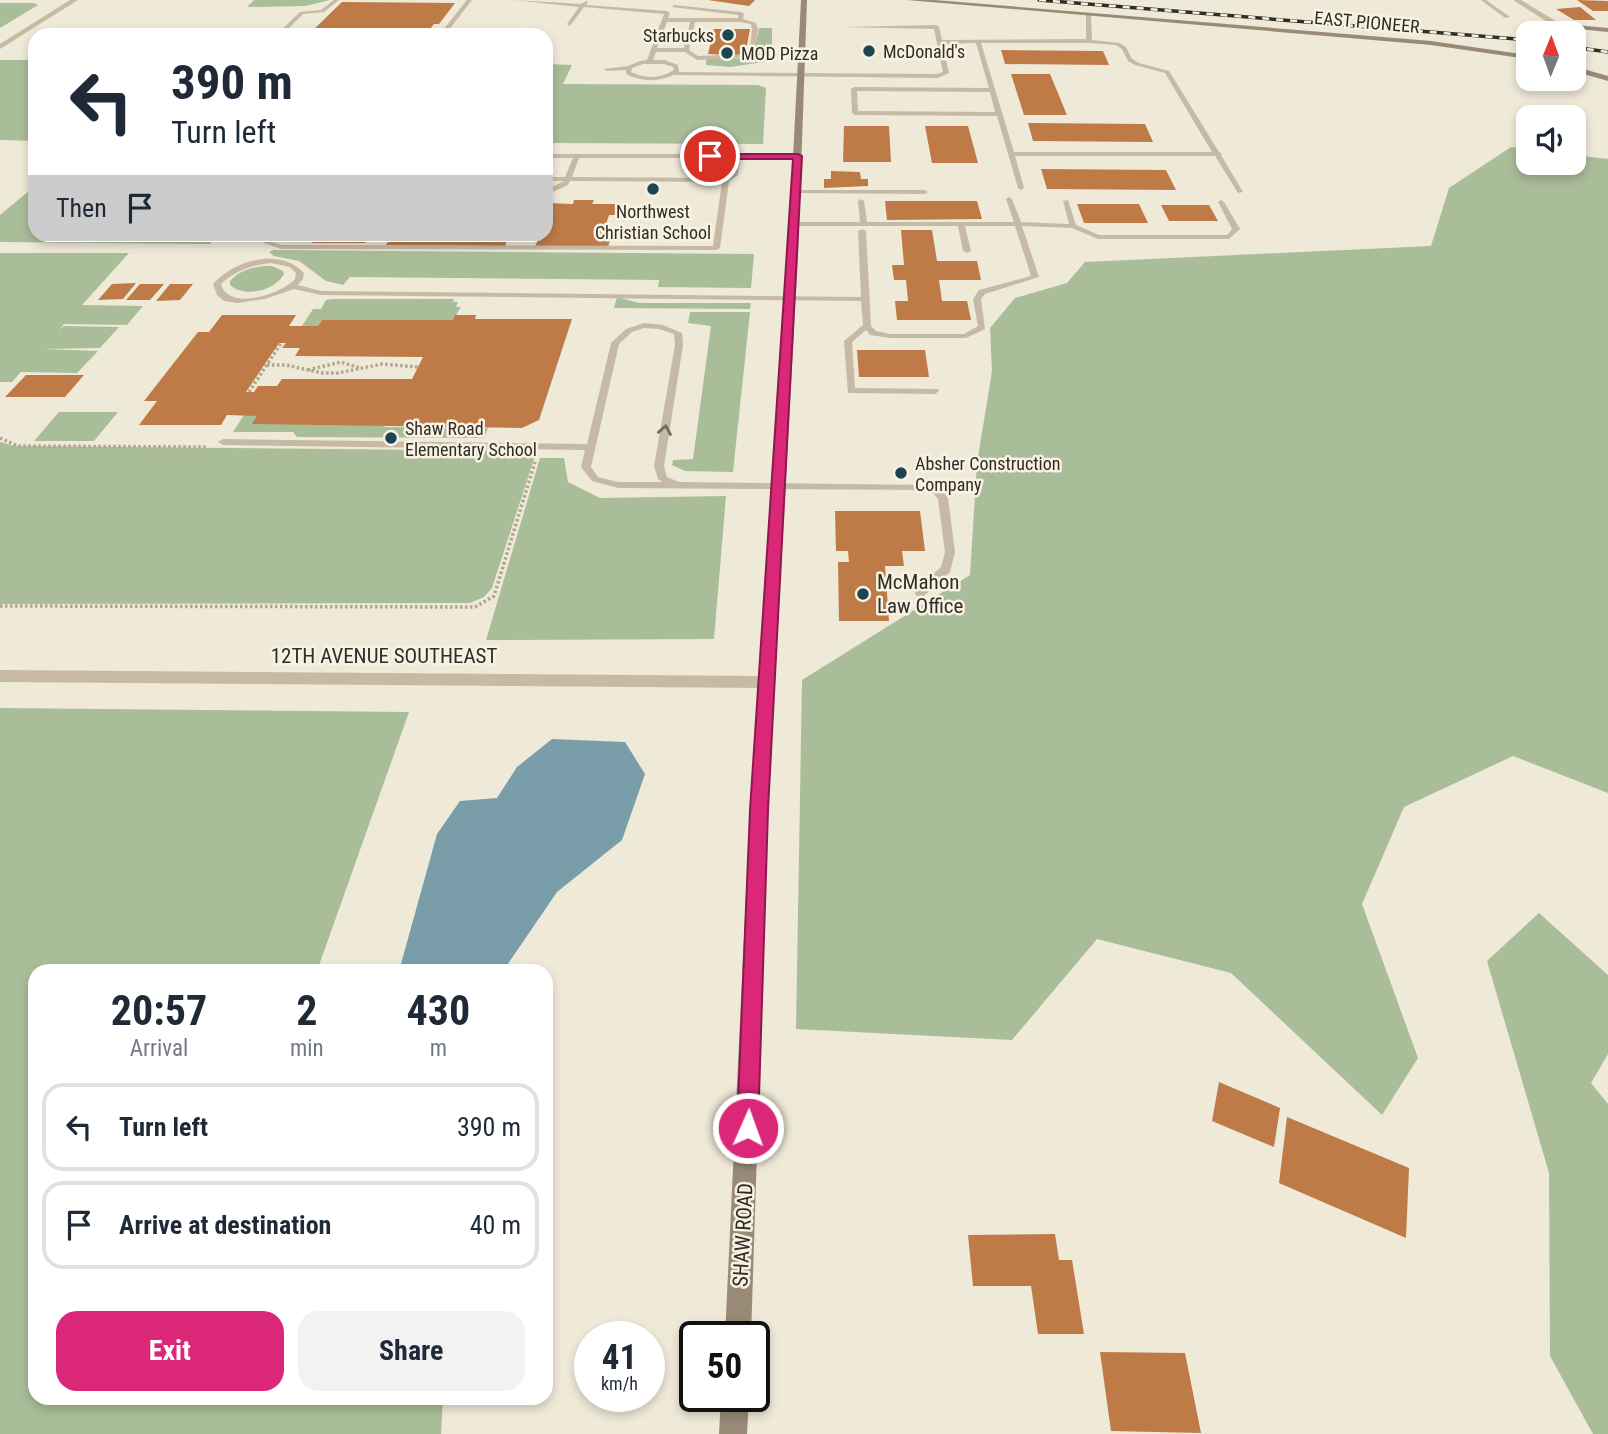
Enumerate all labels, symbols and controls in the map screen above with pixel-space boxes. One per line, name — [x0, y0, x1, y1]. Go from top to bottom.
street label: EAST PIONEER — [1313, 7, 1421, 37]
north arrow — [1516, 21, 1586, 91]
map controls — [1516, 21, 1586, 175]
place label: Starbucks — [643, 25, 714, 46]
marker: Starbucks — [720, 27, 736, 43]
place label: McDonald's — [883, 41, 965, 62]
place label: MOD Pizza — [741, 43, 818, 64]
marker: McDonald's — [861, 43, 877, 59]
marker: MOD Pizza — [719, 45, 735, 61]
text: 390 m — [171, 54, 293, 111]
icon: left — [56, 56, 147, 147]
button: sound — [1516, 105, 1586, 175]
text: Turn left — [171, 113, 276, 151]
pin — [680, 126, 740, 186]
icon: arrive — [691, 137, 729, 175]
marker: Northwest Christian School — [645, 181, 661, 197]
icon: arrive — [121, 189, 159, 227]
text: Then — [56, 193, 107, 223]
place label: Northwest Christian School — [595, 201, 711, 243]
place label: Shaw Road Elementary School — [405, 418, 537, 460]
one-way arrow — [657, 424, 672, 436]
marker: Shaw Road Elementary School — [383, 430, 399, 446]
place label: Absher Construction Company — [915, 453, 1060, 495]
marker: Absher Construction Company — [893, 465, 909, 481]
place label: McMahon Law Office — [877, 570, 963, 618]
marker: McMahon Law Office — [855, 586, 871, 602]
street label: 12TH AVENUE SOUTHEAST — [271, 644, 497, 668]
text: 20:57 — [111, 986, 207, 1035]
text: 2 — [296, 986, 317, 1035]
text: 430 — [406, 986, 470, 1035]
text: Arrival — [130, 1035, 188, 1062]
text: min — [290, 1035, 324, 1062]
text: m — [430, 1035, 447, 1062]
position arrow — [711, 1091, 785, 1165]
icon: left — [60, 1108, 98, 1146]
text: Turn left — [119, 1112, 208, 1142]
text: 390 m — [457, 1112, 521, 1142]
street label: SHAW ROAD — [728, 1182, 758, 1288]
icon: arrive — [60, 1206, 98, 1244]
text: Arrive at destination — [119, 1210, 331, 1240]
text: 40 m — [470, 1210, 521, 1240]
button: Exit — [56, 1311, 284, 1391]
button: Share — [298, 1311, 525, 1391]
speed limit sign: 50 — [679, 1321, 770, 1412]
text: 41 — [602, 1337, 637, 1378]
text: km/h — [601, 1373, 638, 1394]

